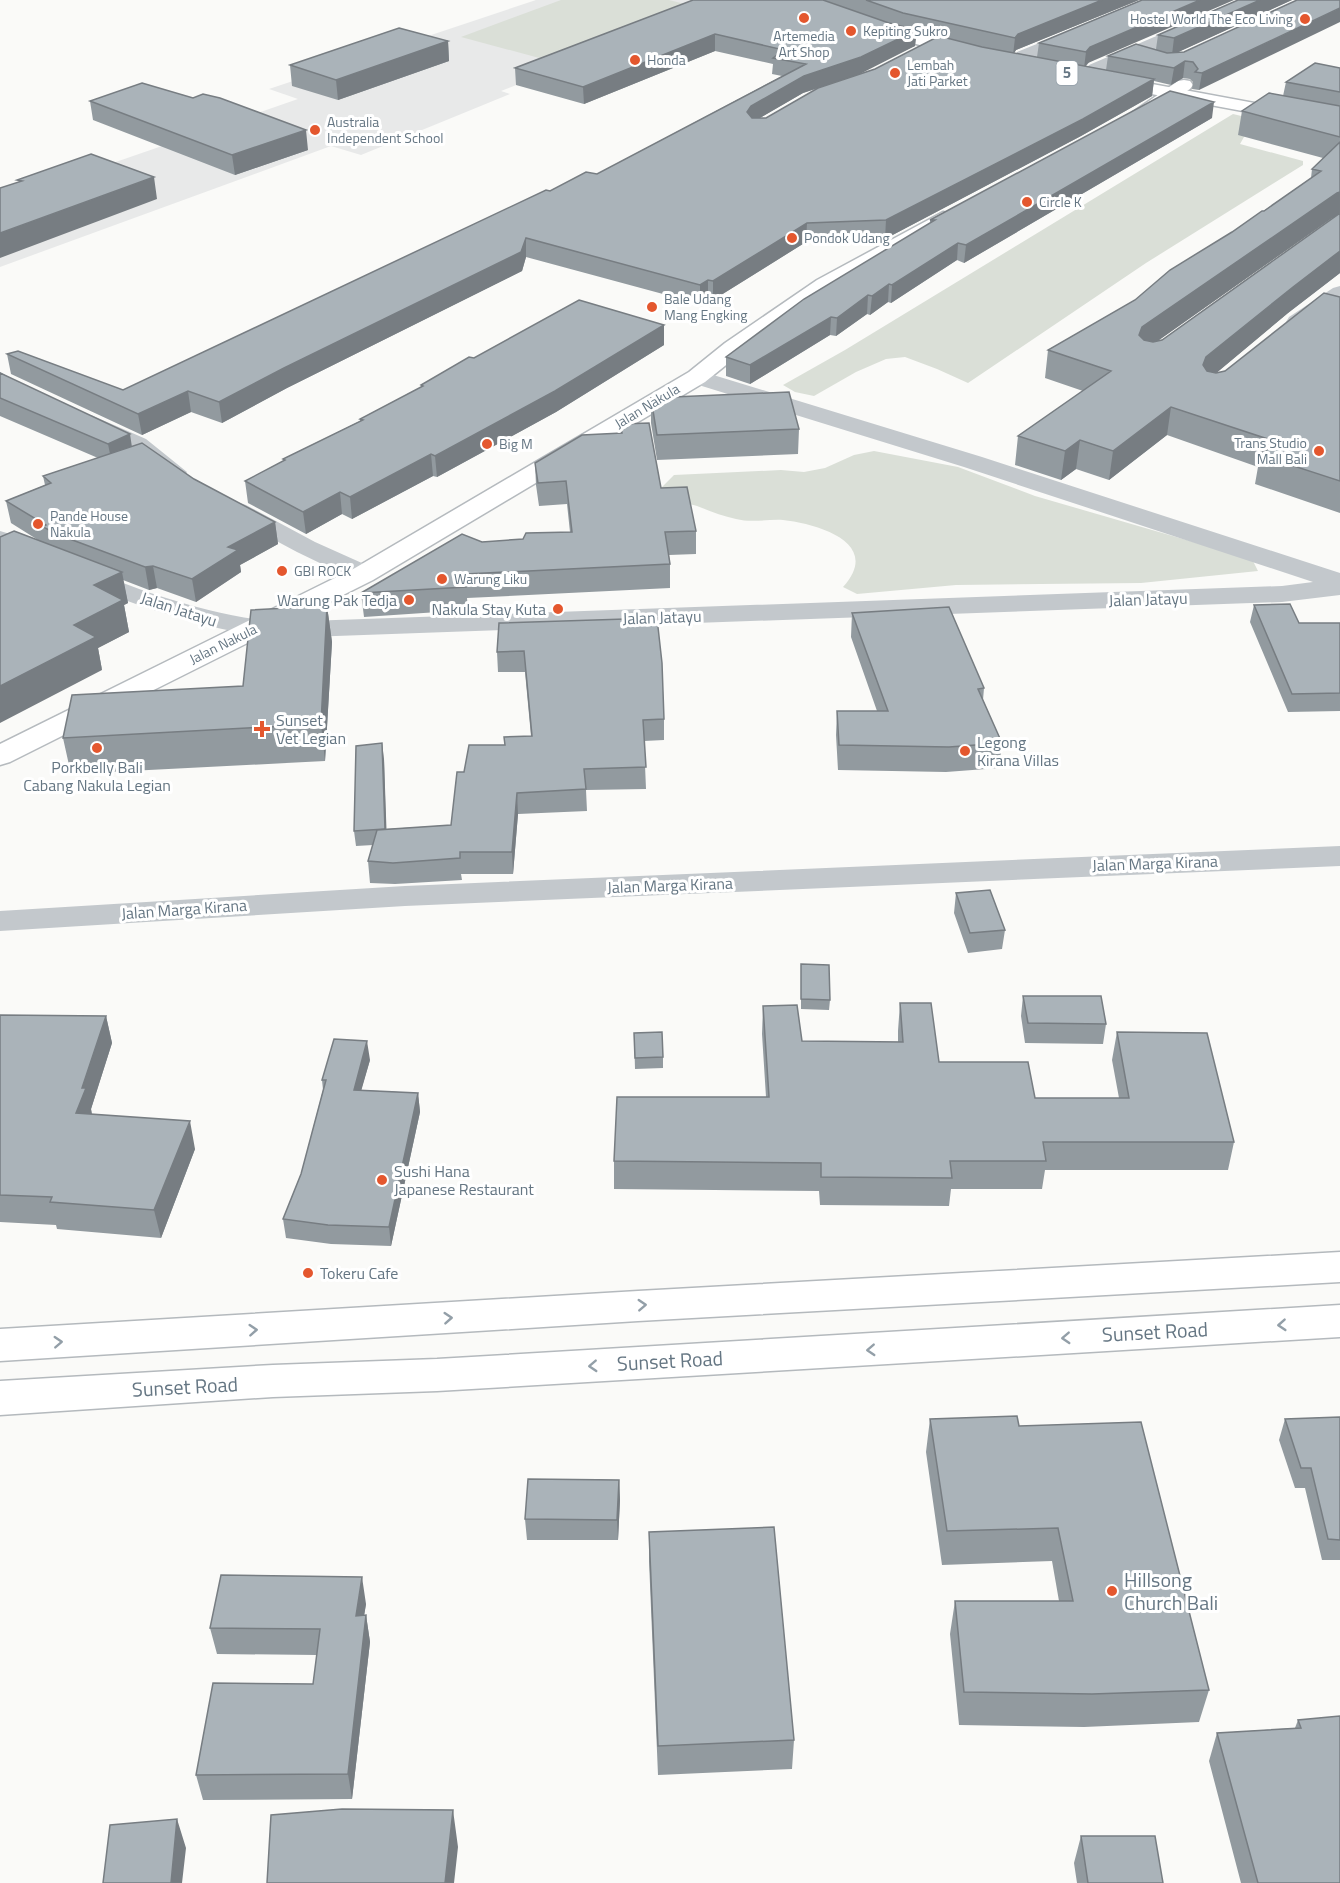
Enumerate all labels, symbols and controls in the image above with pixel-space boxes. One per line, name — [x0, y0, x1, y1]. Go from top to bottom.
place label: Hostel World The Eco Living — [1130, 8, 1293, 29]
marker: Artemedia Art Shop — [797, 11, 811, 25]
marker: Hostel World The Eco Living — [1298, 12, 1312, 26]
place label: Kepiting Sukro — [863, 20, 948, 41]
marker: Kepiting Sukro — [844, 24, 858, 38]
place label: Artemedia Art Shop — [773, 25, 835, 62]
place label: Honda — [647, 49, 686, 70]
marker: Honda — [628, 53, 642, 67]
place label: Lembah Jati Parket — [907, 54, 968, 91]
road number: 5 — [1056, 61, 1078, 85]
marker: Lembah Jati Parket — [888, 66, 902, 80]
place label: Australia Independent School — [327, 111, 444, 148]
marker: Australia Independent School — [308, 123, 322, 137]
place label: Circle K — [1039, 191, 1082, 212]
marker: Circle K — [1020, 195, 1034, 209]
place label: Pondok Udang — [804, 227, 890, 248]
marker: Pondok Udang — [785, 231, 799, 245]
place label: Bale Udang Mang Engking — [664, 288, 748, 325]
marker: Bale Udang Mang Engking — [645, 300, 659, 314]
street label: Jalan Nakula — [610, 378, 683, 433]
place label: Trans Studio Mall Bali — [1234, 432, 1307, 469]
place label: Big M — [499, 433, 533, 454]
marker: Big M — [480, 437, 494, 451]
marker: Trans Studio Mall Bali — [1312, 444, 1326, 458]
place label: Pande House Nakula — [50, 505, 128, 542]
marker: Pande House Nakula — [31, 517, 45, 531]
place label: GBI ROCK — [294, 560, 351, 581]
marker: GBI ROCK — [275, 564, 289, 578]
place label: Warung Liku — [454, 568, 527, 589]
marker: Warung Liku — [435, 572, 449, 586]
street label: Jalan Jatayu — [138, 585, 220, 633]
street label: Jalan Jatayu — [1108, 586, 1188, 612]
place label: Warung Pak Tedja — [277, 588, 397, 612]
marker: Warung Pak Tedja — [402, 593, 416, 607]
place label: Nakula Stay Kuta — [431, 597, 546, 621]
marker: Nakula Stay Kuta — [551, 602, 565, 616]
street label: Jalan Jatayu — [622, 604, 702, 630]
street label: Jalan Nakula — [185, 618, 260, 669]
place label: Sunset Vet Legian — [276, 708, 346, 750]
marker: Sunset Vet Legian — [253, 720, 271, 738]
place label: Legong Kirana Villas — [977, 730, 1059, 772]
marker: Porkbelly Bali Cabang Nakula Legian — [90, 741, 104, 755]
marker: Legong Kirana Villas — [958, 744, 972, 758]
place label: Porkbelly Bali Cabang Nakula Legian — [23, 755, 171, 797]
street label: Jalan Marga Kirana — [1092, 849, 1218, 877]
street label: Jalan Marga Kirana — [607, 871, 733, 899]
street label: Jalan Marga Kirana — [120, 893, 248, 925]
place label: Sushi Hana Japanese Restaurant — [394, 1159, 534, 1201]
marker: Sushi Hana Japanese Restaurant — [375, 1173, 389, 1187]
place label: Tokeru Cafe — [320, 1261, 398, 1285]
marker: Tokeru Cafe — [301, 1266, 315, 1280]
one-way arrow — [638, 1299, 647, 1312]
one-way arrow — [443, 1312, 452, 1325]
street label: Sunset Road — [1101, 1313, 1209, 1350]
one-way arrow — [1277, 1318, 1286, 1331]
one-way arrow — [249, 1324, 258, 1337]
one-way arrow — [1062, 1331, 1071, 1344]
one-way arrow — [54, 1336, 63, 1349]
street label: Sunset Road — [616, 1342, 724, 1379]
one-way arrow — [867, 1343, 876, 1356]
one-way arrow — [588, 1359, 597, 1372]
street label: Sunset Road — [131, 1368, 239, 1405]
place label: Hillsong Church Bali — [1124, 1564, 1218, 1618]
marker: Hillsong Church Bali — [1105, 1584, 1119, 1598]

